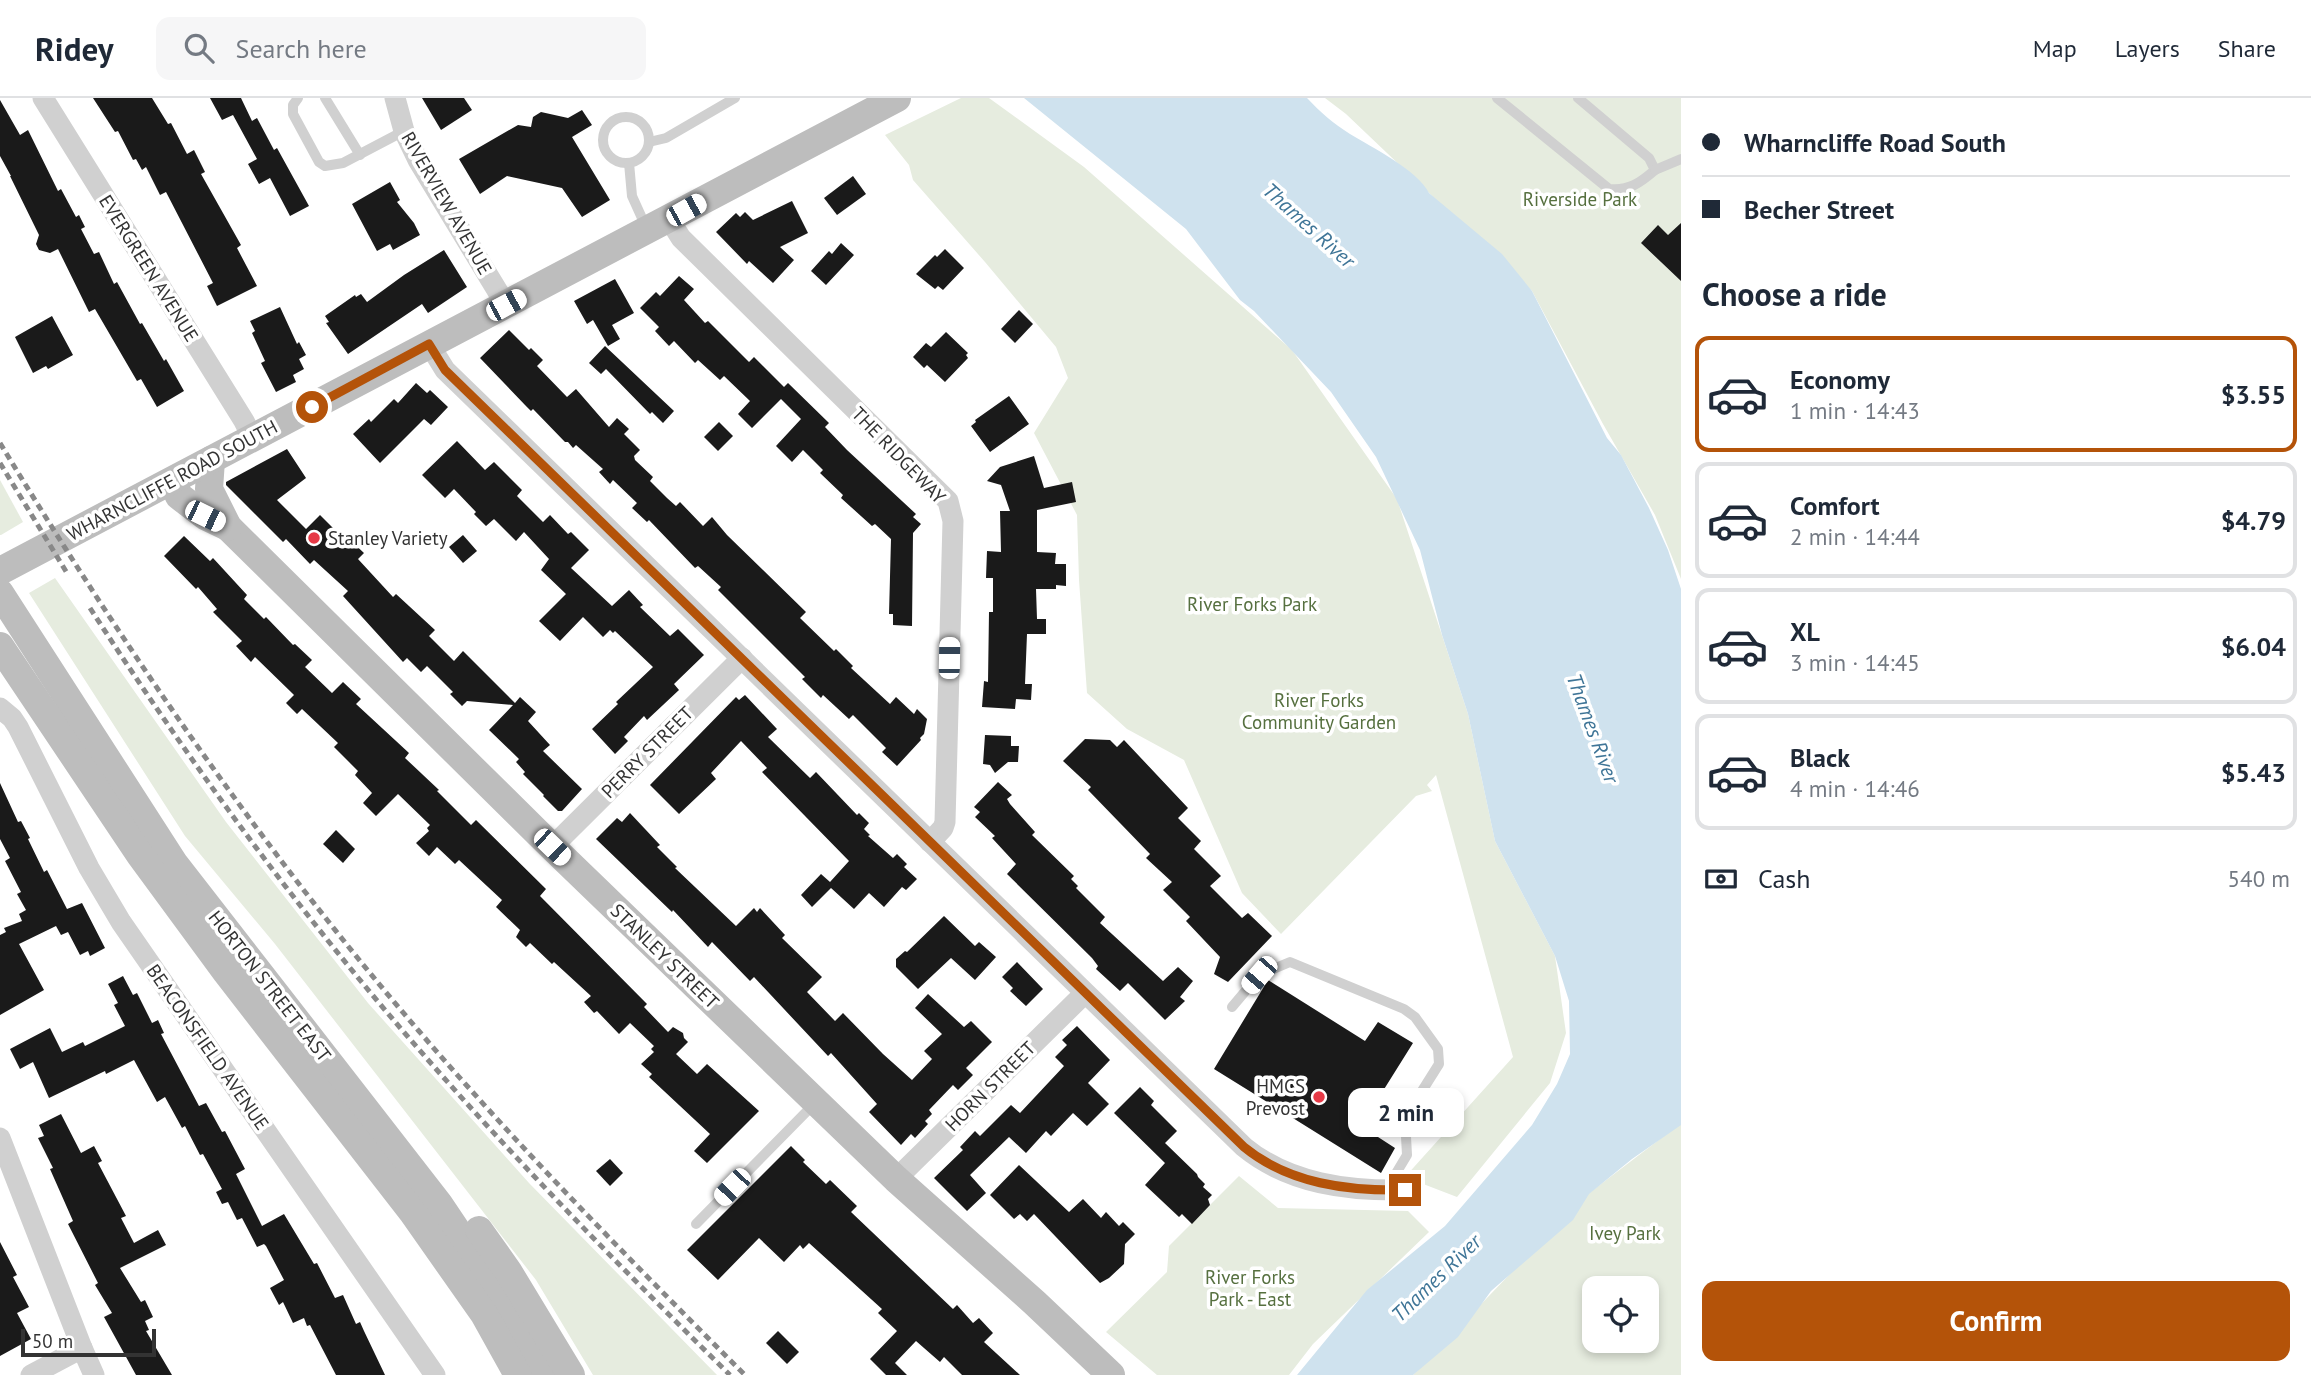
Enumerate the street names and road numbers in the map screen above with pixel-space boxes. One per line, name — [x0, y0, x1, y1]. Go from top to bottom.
street label: RIVERVIEW AVENUE — [396, 127, 498, 279]
street label: EVERGREEN AVENUE — [94, 190, 204, 346]
street label: THE RIDGEWAY — [847, 402, 951, 509]
street label: WHARNCLIFFE ROAD SOUTH — [63, 414, 281, 546]
street label: PERRY STREET — [596, 701, 698, 803]
street label: STANLEY STREET — [606, 898, 724, 1014]
street label: HORTON STREET EAST — [203, 906, 337, 1067]
street label: BEACONSFIELD AVENUE — [142, 959, 274, 1135]
street label: HORN STREET — [940, 1036, 1040, 1136]

